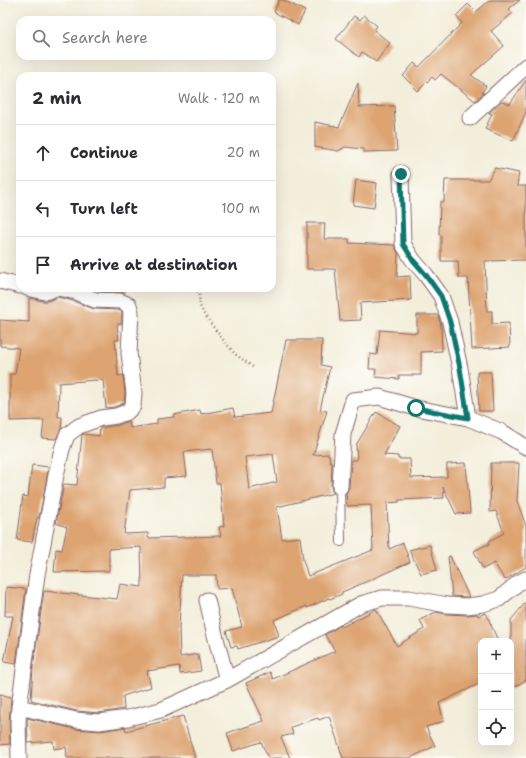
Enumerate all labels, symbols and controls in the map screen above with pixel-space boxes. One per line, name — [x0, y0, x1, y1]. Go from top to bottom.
search box — [16, 16, 276, 60]
icon: search — [30, 27, 52, 49]
text: Search here — [62, 28, 148, 48]
text: 2 min — [32, 87, 82, 109]
text: Walk · 120 m — [178, 90, 260, 107]
icon: ahead — [32, 142, 54, 164]
text: Continue — [70, 143, 138, 163]
text: 20 m — [227, 144, 260, 161]
route end — [392, 165, 410, 183]
icon: left — [32, 198, 54, 220]
text: Turn left — [70, 199, 138, 219]
text: 100 m — [221, 200, 260, 217]
icon: arrive — [32, 254, 54, 276]
text: Arrive at destination — [70, 255, 238, 275]
route start — [407, 399, 425, 417]
map controls — [478, 638, 514, 746]
button: + — [478, 638, 514, 674]
button: − — [478, 674, 514, 710]
button: locate — [478, 710, 514, 746]

